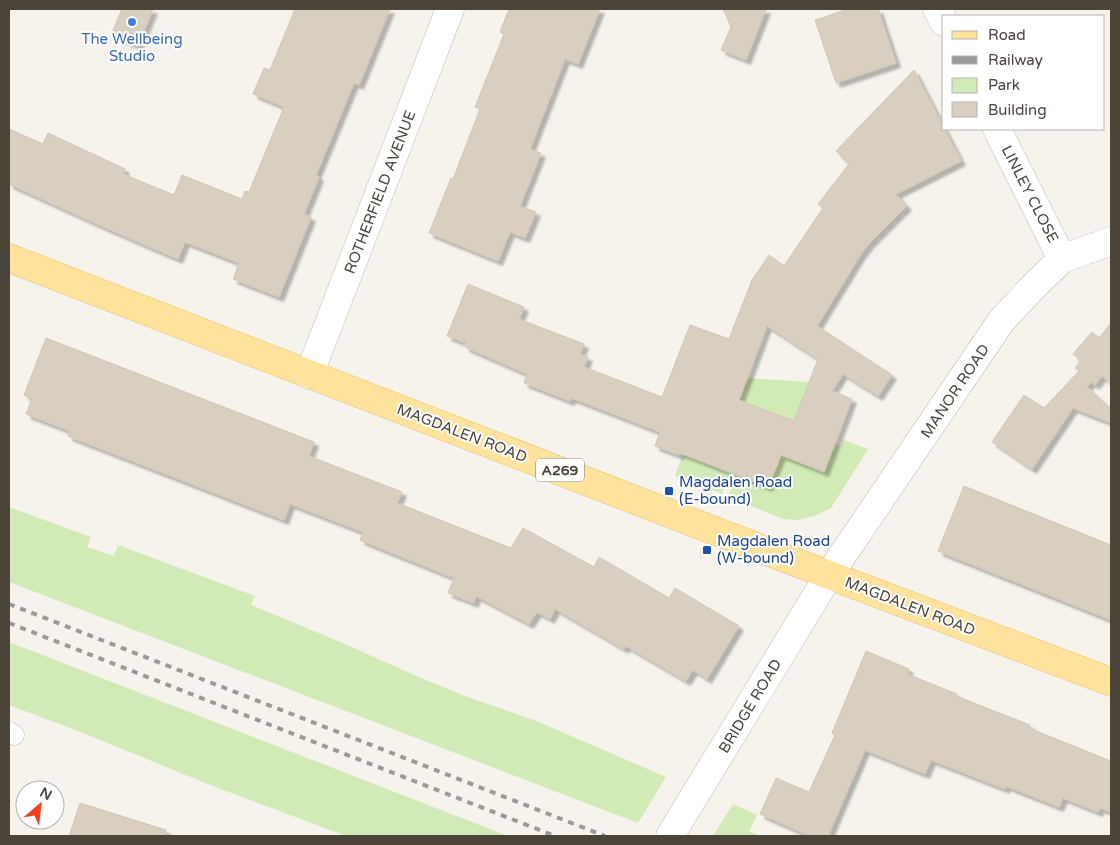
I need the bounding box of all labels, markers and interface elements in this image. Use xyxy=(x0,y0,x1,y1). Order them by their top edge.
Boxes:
legend xyxy=(942,15,1105,130)
marker: The Wellbeing Studio xyxy=(126,16,138,28)
text: Road xyxy=(988,26,1026,44)
place label: The Wellbeing Studio xyxy=(81,30,183,65)
text: Railway xyxy=(988,51,1043,69)
text: Park xyxy=(988,76,1020,94)
text: Building xyxy=(988,101,1047,119)
street label: ROTHERFIELD AVENUE xyxy=(341,108,419,276)
street label: LINLEY CLOSE xyxy=(998,142,1062,246)
street label: MANOR ROAD xyxy=(917,341,993,441)
street label: MAGDALEN ROAD xyxy=(394,400,530,466)
road number: A269 xyxy=(536,458,584,482)
place label: Magdalen Road (E-bound) xyxy=(679,473,792,508)
marker: Magdalen Road (E-bound) xyxy=(663,485,675,497)
place label: Magdalen Road (W-bound) xyxy=(717,532,830,567)
marker: Magdalen Road (W-bound) xyxy=(701,544,713,556)
street label: MAGDALEN ROAD xyxy=(842,573,978,639)
street label: BRIDGE ROAD xyxy=(715,656,785,756)
north arrow xyxy=(15,780,65,830)
text: N xyxy=(37,784,55,804)

